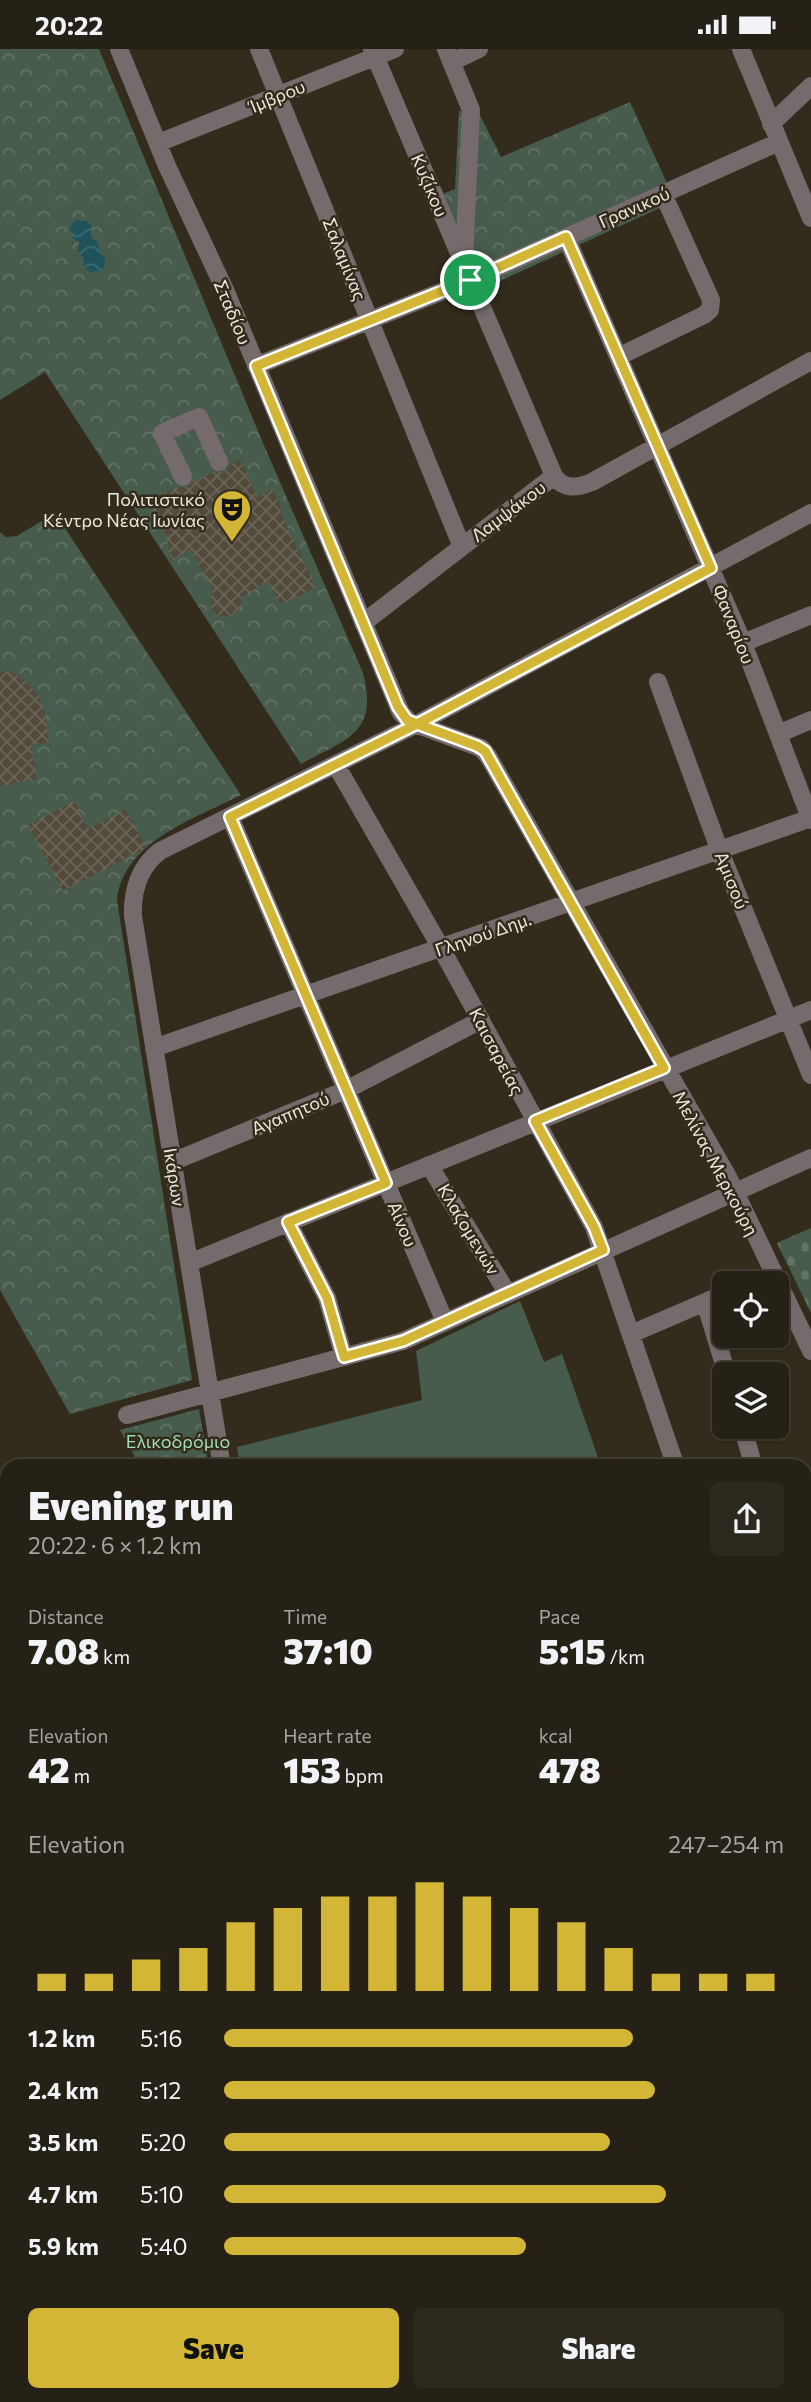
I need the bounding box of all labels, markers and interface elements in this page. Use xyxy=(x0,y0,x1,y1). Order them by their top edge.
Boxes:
text: 20:22 xyxy=(35,9,103,40)
street label: Ίμβρου xyxy=(244,75,308,118)
street label: Κυζίκου xyxy=(407,150,453,220)
street label: Γρανικού xyxy=(595,182,673,232)
street label: Σαλαμίνας xyxy=(318,215,372,304)
pin xyxy=(440,250,500,310)
icon: arrive xyxy=(451,261,489,299)
street label: Σταδίου xyxy=(210,276,256,348)
street label: Λαμψάκου xyxy=(466,476,550,546)
place label: Πολιτιστικό Κέντρο Νέας Ιωνίας xyxy=(43,488,205,531)
theatre icon: Πολιτιστικό Κέντρο Νέας Ιωνίας xyxy=(211,488,253,543)
street label: Φαναρίου xyxy=(708,581,760,667)
street label: Αμισού xyxy=(710,848,754,912)
street label: Γληνού Δημ. xyxy=(432,907,534,961)
street label: Καισαρείας xyxy=(465,1004,529,1098)
street label: Αγαπητού xyxy=(248,1087,332,1139)
street label: Μελίνας Μερκούρη xyxy=(669,1087,763,1239)
street label: Ικάρων xyxy=(160,1146,190,1208)
street label: Κλαζομενών xyxy=(433,1180,505,1278)
street label: Αίνου xyxy=(384,1198,422,1250)
map controls xyxy=(712,1271,789,1439)
button: locate xyxy=(712,1271,789,1348)
button: layers xyxy=(712,1362,789,1439)
park label: Ελικοδρόμιο xyxy=(126,1430,230,1452)
text: Evening run xyxy=(28,1481,234,1528)
button: share xyxy=(710,1482,784,1556)
text: 20:22 · 6 × 1.2 km xyxy=(28,1531,202,1559)
text: Distance xyxy=(28,1605,104,1628)
text: Time xyxy=(283,1605,327,1628)
text: Pace xyxy=(539,1605,580,1628)
text: 7.08 xyxy=(28,1628,99,1671)
text: 37:10 xyxy=(283,1628,373,1671)
text: 5:15 xyxy=(539,1628,606,1671)
text: km xyxy=(99,1645,130,1668)
text: /km xyxy=(606,1645,645,1668)
text: Elevation xyxy=(28,1724,108,1747)
text: Heart rate xyxy=(283,1724,372,1747)
text: kcal xyxy=(539,1724,573,1747)
text: 42 xyxy=(28,1747,70,1790)
text: 153 xyxy=(283,1747,341,1790)
text: 478 xyxy=(539,1747,601,1790)
text: m xyxy=(70,1764,90,1787)
text: bpm xyxy=(341,1764,384,1787)
text: Elevation xyxy=(28,1830,125,1858)
text: 247–254 m xyxy=(668,1830,784,1858)
text: 1.2 km xyxy=(28,2024,95,2052)
text: 5:16 xyxy=(140,2024,182,2052)
text: 2.4 km xyxy=(28,2076,99,2104)
text: 5:12 xyxy=(140,2076,181,2104)
text: 3.5 km xyxy=(28,2128,98,2156)
text: 5:20 xyxy=(140,2128,186,2156)
text: 4.7 km xyxy=(28,2180,98,2208)
text: 5:10 xyxy=(140,2180,183,2208)
text: 5.9 km xyxy=(28,2232,99,2260)
text: 5:40 xyxy=(140,2232,187,2260)
button: Save xyxy=(28,2308,399,2388)
button: Share xyxy=(413,2308,784,2388)

